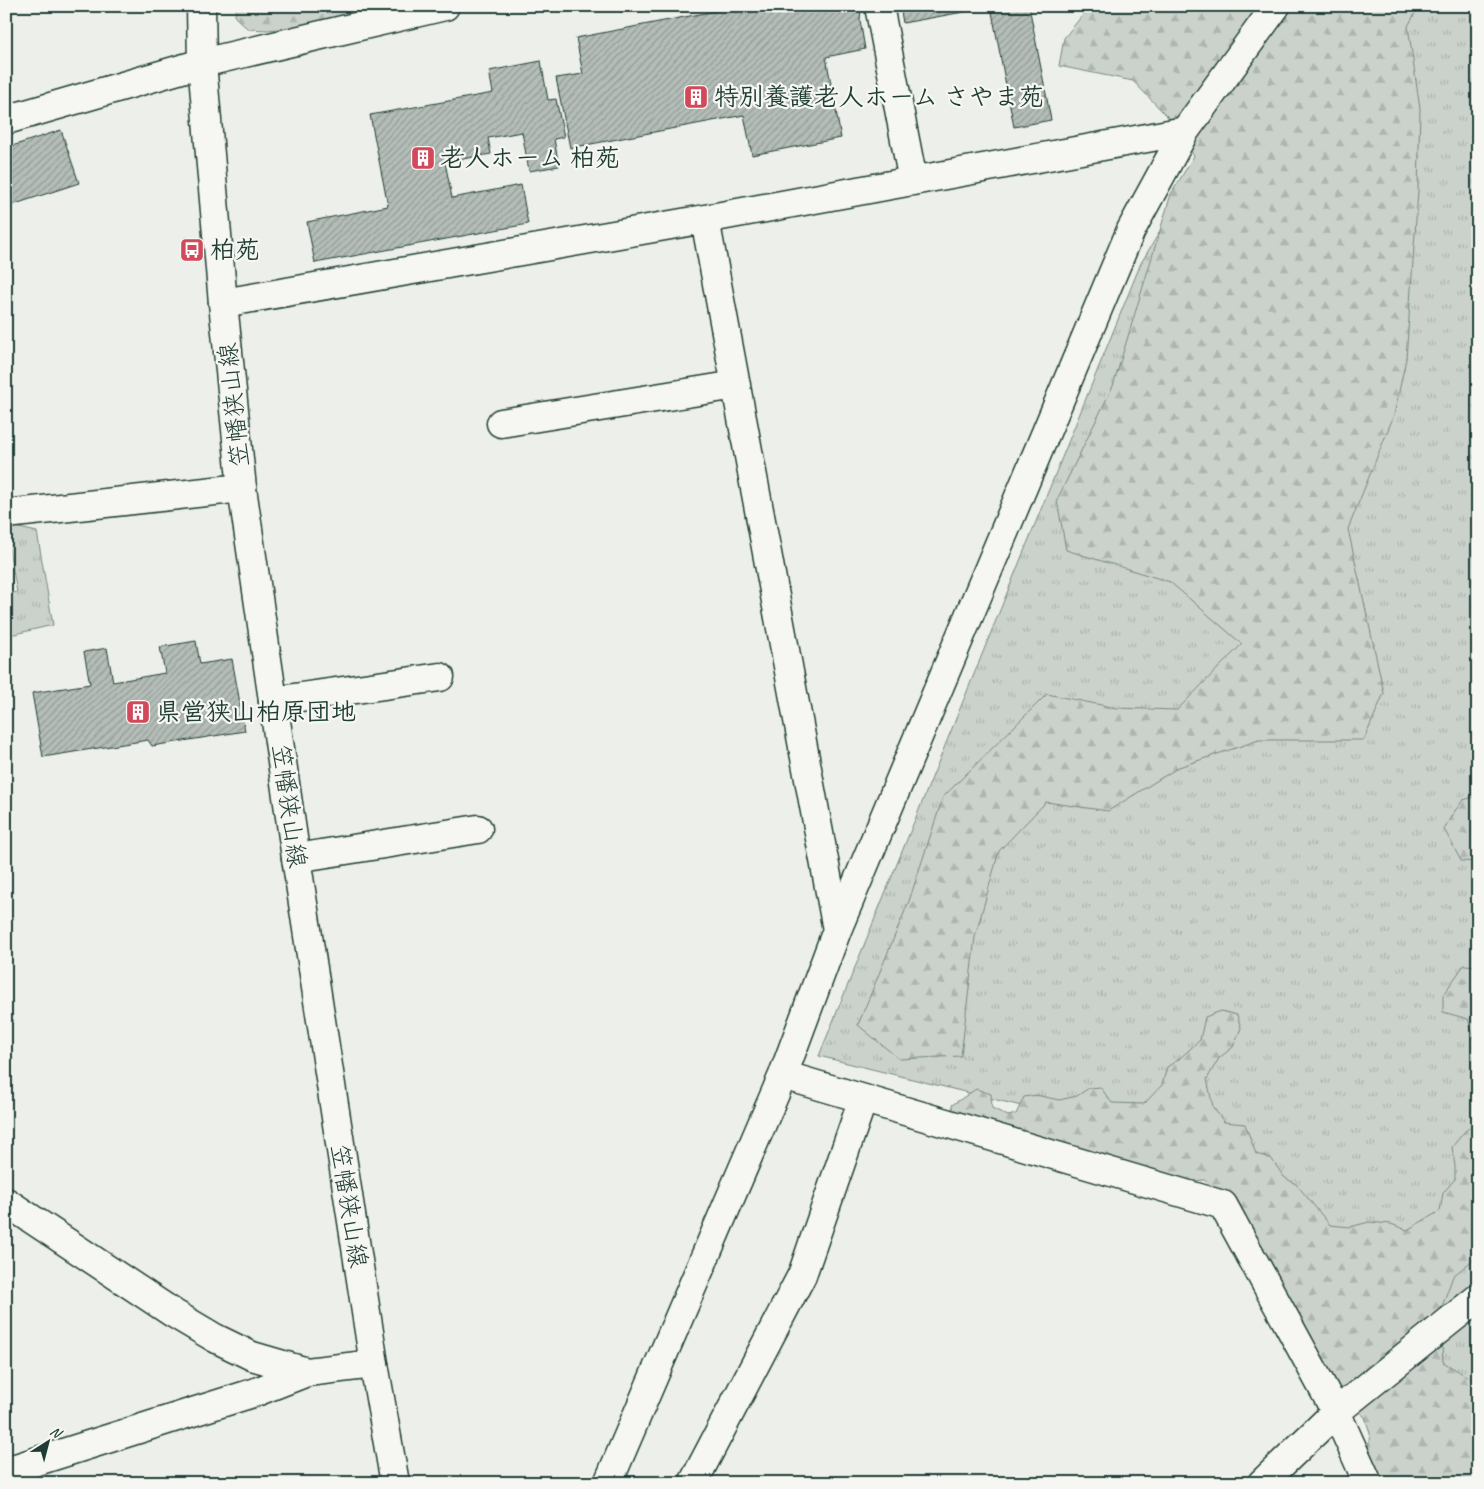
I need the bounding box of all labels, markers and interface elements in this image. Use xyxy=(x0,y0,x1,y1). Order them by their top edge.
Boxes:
place label: 特別養護老人ホーム さやま苑 xyxy=(714,81,1044,113)
building icon: 特別養護老人ホーム さやま苑 xyxy=(683,84,709,110)
place label: 老人ホーム 柏苑 xyxy=(440,142,620,174)
building icon: 老人ホーム 柏苑 xyxy=(410,145,436,171)
place label: 柏苑 xyxy=(210,234,260,266)
bus stop icon: 柏苑 xyxy=(179,237,205,263)
street label: 笠幡狭山線 xyxy=(212,341,256,469)
place label: 県営狭山柏原団地 xyxy=(156,696,356,728)
building icon: 県営狭山柏原団地 xyxy=(125,699,151,725)
street label: 笠幡狭山線 xyxy=(264,742,314,870)
street label: 笠幡狭山線 xyxy=(323,1142,375,1270)
north arrow xyxy=(22,1416,72,1466)
text: N xyxy=(47,1422,66,1443)

